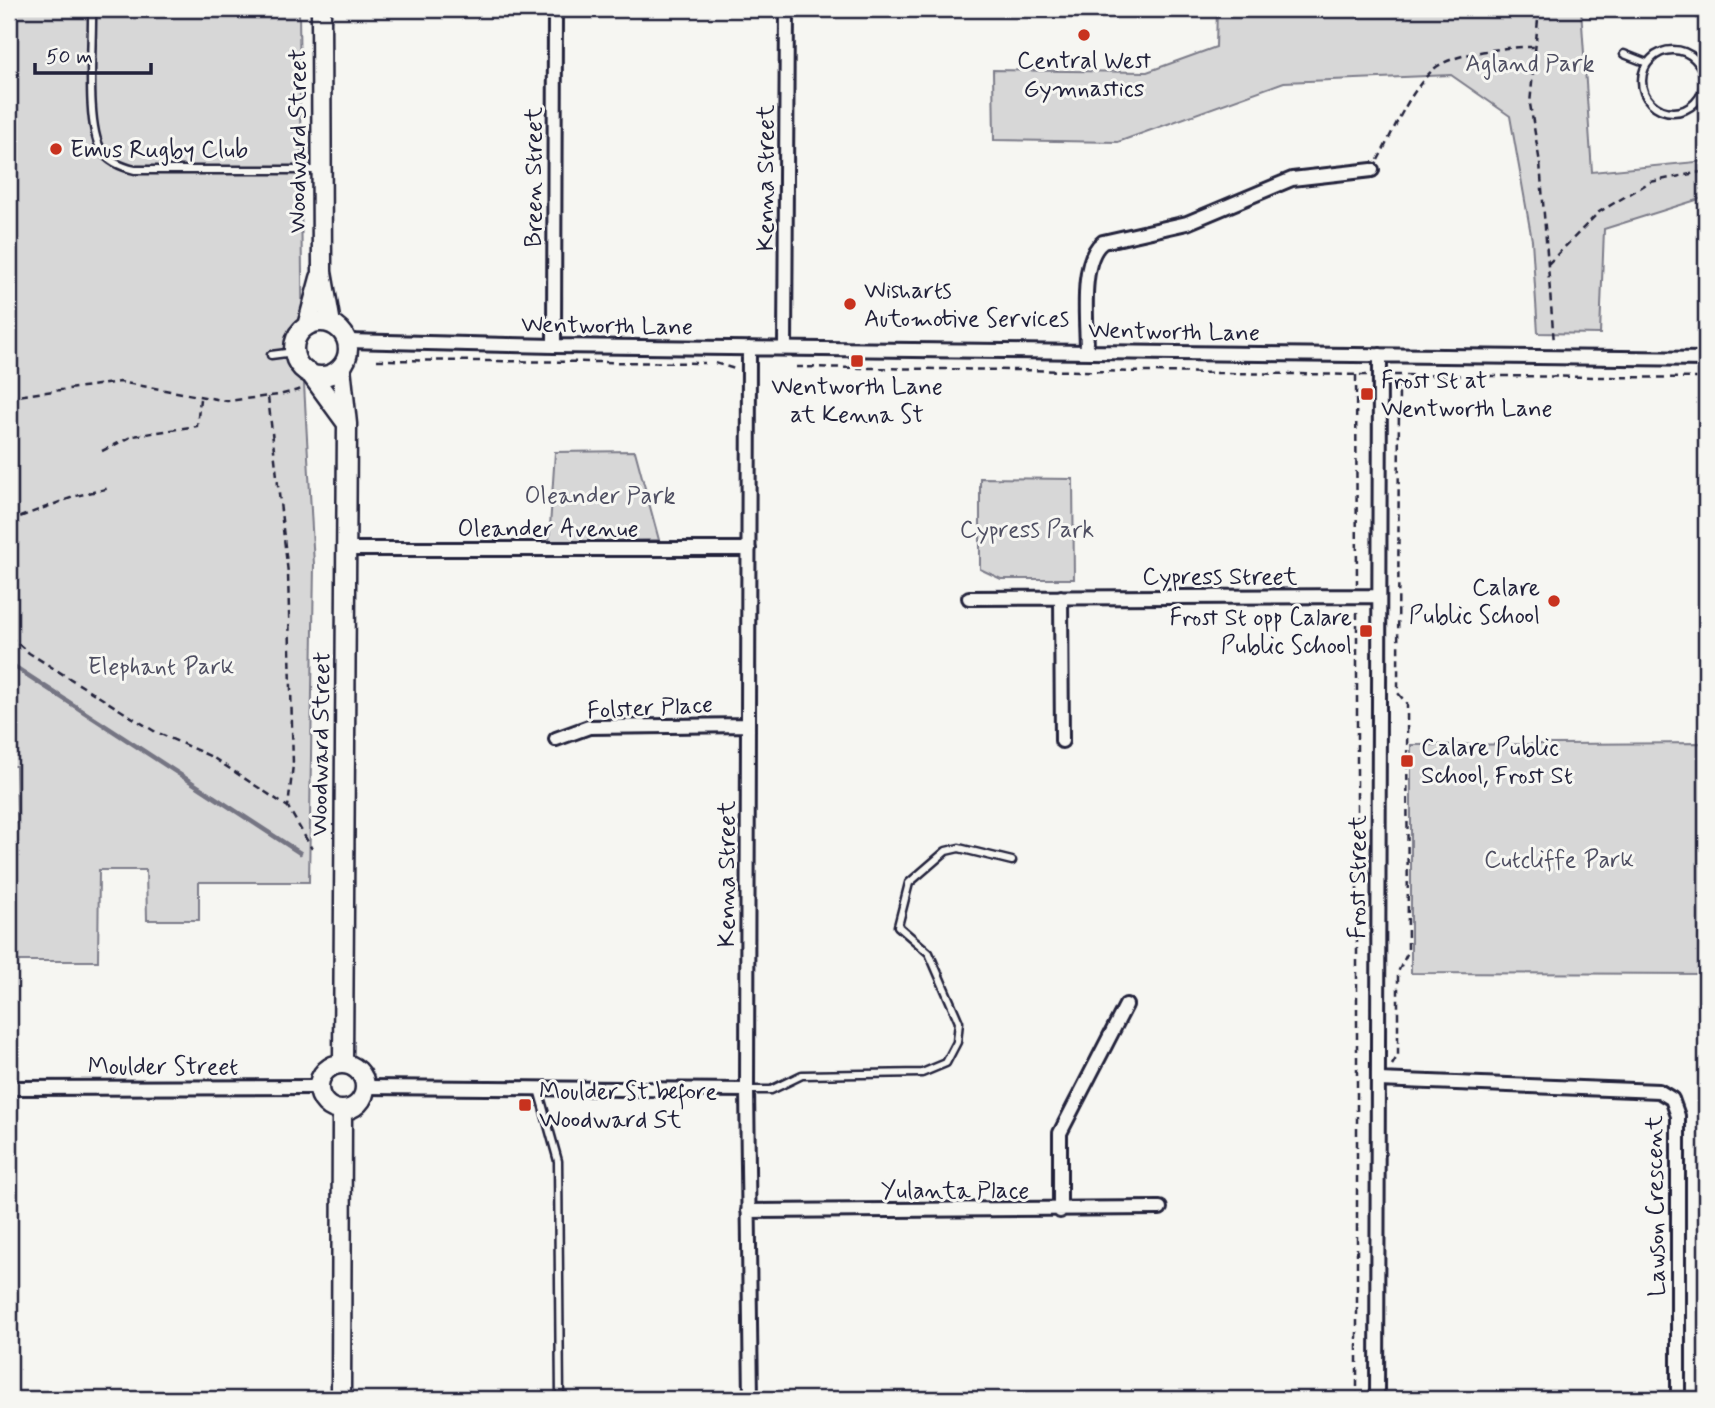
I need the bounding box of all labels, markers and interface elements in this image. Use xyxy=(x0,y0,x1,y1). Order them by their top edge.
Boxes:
marker: Central West Gymnastics xyxy=(1076,27,1092,43)
scale bar xyxy=(35,32,150,76)
text: 50 m xyxy=(46,43,93,71)
place label: Central West Gymnastics xyxy=(1017,46,1151,105)
street label: Woodward Street xyxy=(283,49,314,233)
park label: Agland Park xyxy=(1465,49,1595,80)
street label: Kenna Street xyxy=(751,105,782,251)
street label: Breen Street xyxy=(519,107,550,247)
place label: Emus Rugby Club xyxy=(70,135,248,166)
marker: Emus Rugby Club xyxy=(48,141,64,157)
place label: Wisharts Automotive Services xyxy=(864,276,1069,335)
marker: Wisharts Automotive Services xyxy=(842,296,858,312)
street label: Wentworth Lane xyxy=(521,310,693,343)
street label: Wentworth Lane xyxy=(1088,316,1260,349)
marker: Wentworth Lane at Kenna St xyxy=(849,353,865,369)
place label: Frost St at Wentworth Lane xyxy=(1381,366,1553,425)
place label: Wentworth Lane at Kenna St xyxy=(771,372,943,431)
marker: Frost St at Wentworth Lane xyxy=(1359,386,1375,402)
park label: Oleander Park xyxy=(524,481,676,512)
street label: Oleander Avenue xyxy=(458,514,638,545)
park label: Cypress Park xyxy=(960,515,1094,546)
street label: Cypress Street xyxy=(1142,562,1298,593)
place label: Calare Public School xyxy=(1409,573,1540,632)
marker: Calare Public School xyxy=(1546,593,1562,609)
place label: Frost St opp Calare Public School xyxy=(1170,603,1352,662)
marker: Frost St opp Calare Public School xyxy=(1358,623,1374,639)
street label: Woodward Street xyxy=(304,651,339,837)
park label: Elephant Park xyxy=(88,652,234,683)
street label: Folster Place xyxy=(586,690,714,727)
place label: Calare Public School, Frost St xyxy=(1421,733,1573,792)
marker: Calare Public School, Frost St xyxy=(1399,753,1415,769)
street label: Kenna Street xyxy=(712,801,743,947)
street label: Frost Street xyxy=(1343,815,1374,939)
park label: Cutcliffe Park xyxy=(1484,845,1634,876)
street label: Moulder Street xyxy=(88,1052,238,1083)
place label: Moulder St before Woodward St xyxy=(539,1077,717,1136)
marker: Moulder St before Woodward St xyxy=(517,1097,533,1113)
street label: Lawson Crescent xyxy=(1639,1115,1674,1297)
street label: Yulanta Place xyxy=(881,1176,1029,1207)

